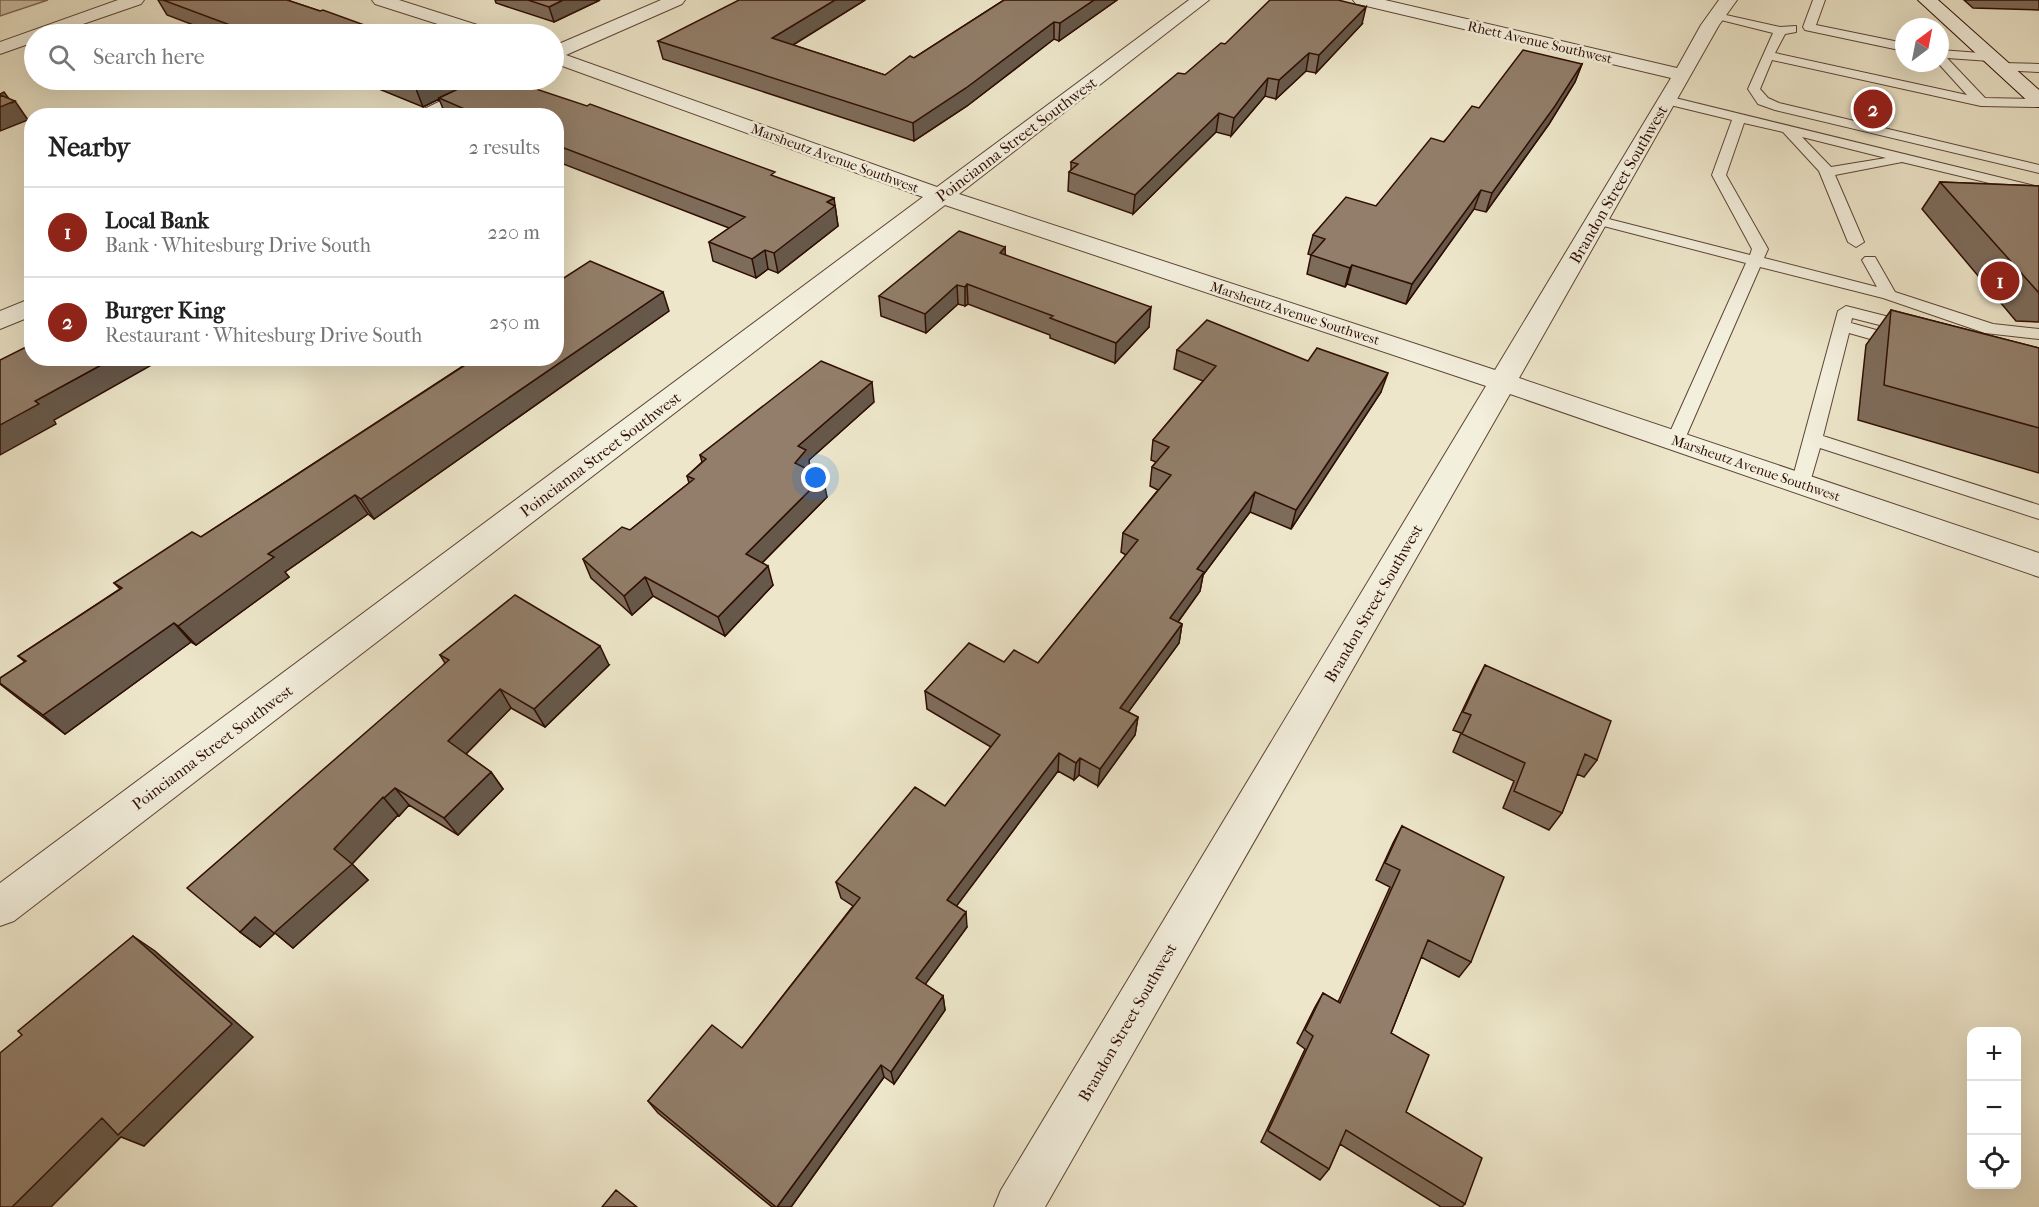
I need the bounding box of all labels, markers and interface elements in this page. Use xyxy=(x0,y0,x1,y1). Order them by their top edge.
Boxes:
street label: Rhett Avenue Southwest xyxy=(1466,18,1614,67)
north arrow xyxy=(1895,18,1949,72)
search box xyxy=(24,24,564,90)
icon: search xyxy=(45,41,78,74)
text: Search here xyxy=(93,44,205,70)
street label: Poincianna Street Southwest xyxy=(932,73,1101,206)
pin: 2 xyxy=(1854,86,1892,132)
street label: Brandon Street Southwest xyxy=(1565,101,1672,267)
street label: Marsheutz Avenue Southwest xyxy=(749,120,921,197)
text: Nearby xyxy=(48,132,130,163)
text: 2 results xyxy=(469,136,540,159)
text: Local Bank xyxy=(105,208,209,234)
text: 1 xyxy=(64,221,71,244)
text: 220 m xyxy=(487,221,540,244)
text: Bank · Whitesburg Drive South xyxy=(105,234,371,257)
pin: 1 xyxy=(1980,258,2020,304)
street label: Marsheutz Avenue Southwest xyxy=(1208,278,1382,349)
text: Burger King xyxy=(105,298,225,324)
text: 2 xyxy=(62,311,73,334)
text: 250 m xyxy=(489,311,540,334)
text: Restaurant · Whitesburg Drive South xyxy=(105,324,422,347)
street label: Poincianna Street Southwest xyxy=(516,388,685,521)
street label: Marsheutz Avenue Southwest xyxy=(1669,432,1842,505)
your location xyxy=(801,463,830,492)
street label: Brandon Street Southwest xyxy=(1320,520,1427,686)
street label: Poincianna Street Southwest xyxy=(128,681,297,814)
street label: Brandon Street Southwest xyxy=(1074,939,1181,1105)
map controls xyxy=(1967,1027,2021,1189)
button: + xyxy=(1967,1027,2021,1081)
button: − xyxy=(1967,1081,2021,1135)
button: locate xyxy=(1967,1135,2021,1189)

